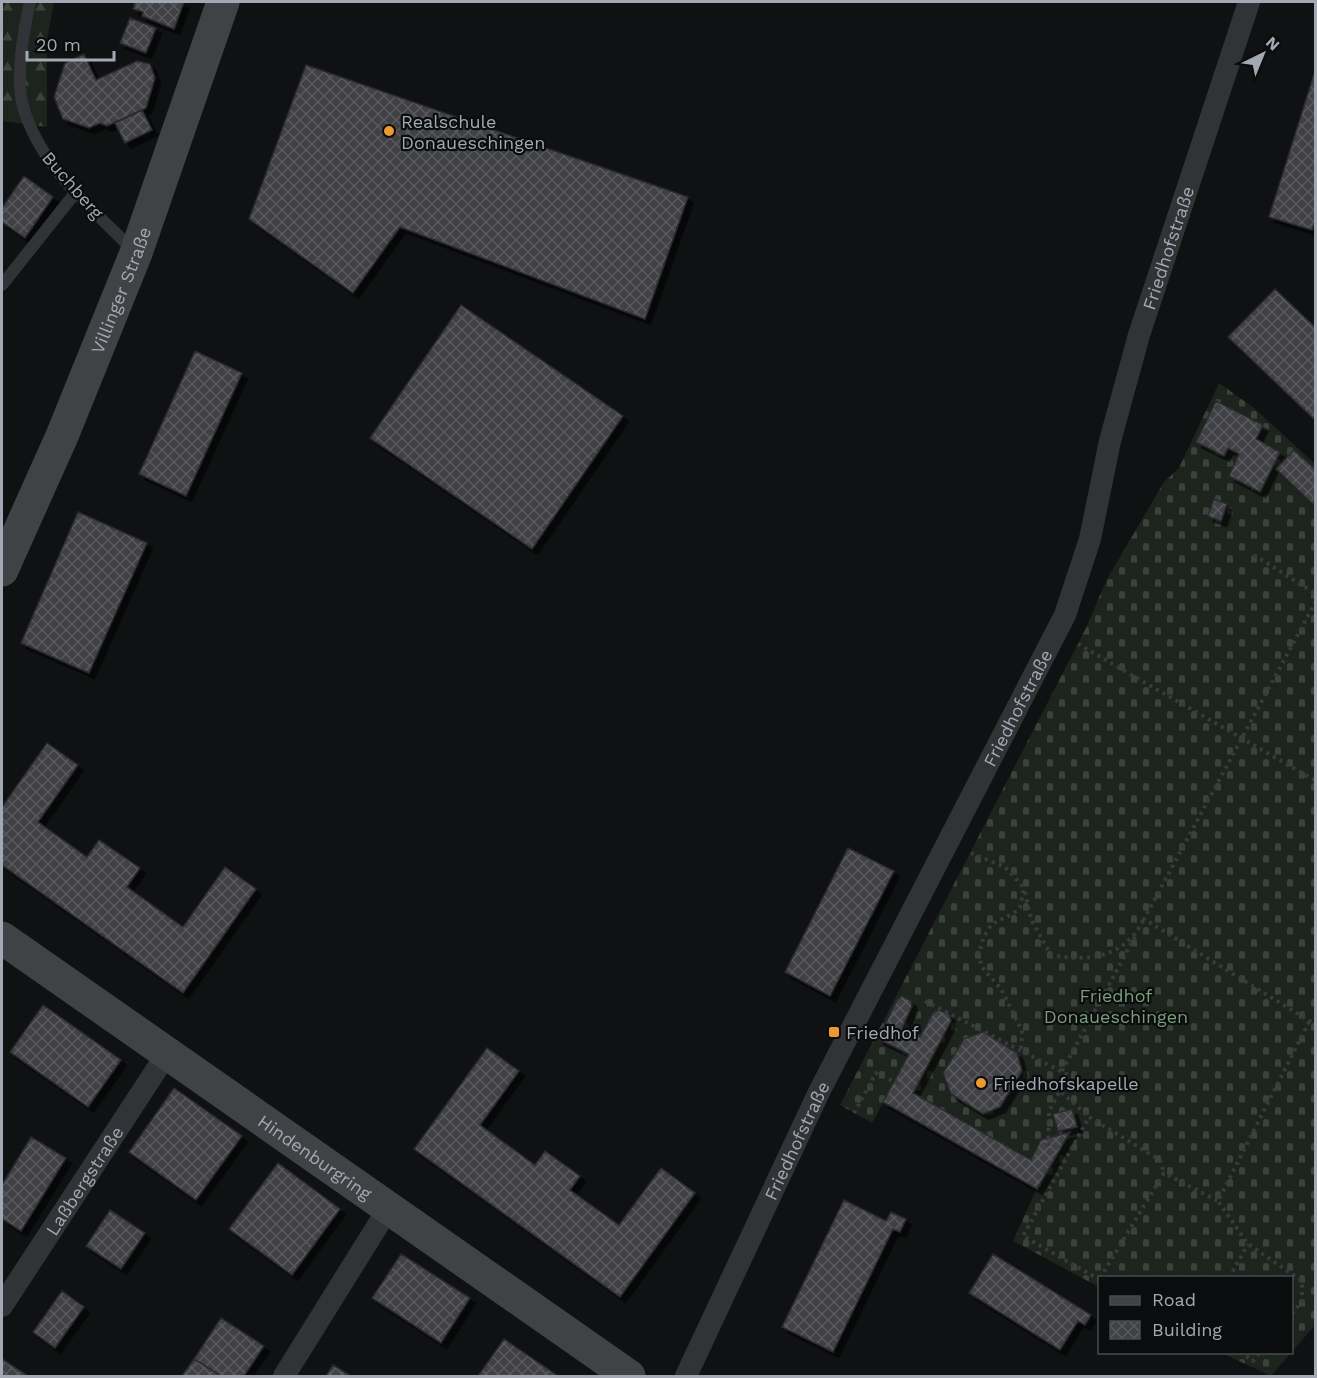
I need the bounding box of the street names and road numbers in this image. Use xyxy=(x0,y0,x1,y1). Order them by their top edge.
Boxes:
street label: Buchberg xyxy=(38,147,108,223)
street label: Friedhofstraße xyxy=(1138,183,1198,312)
street label: Villinger Straße xyxy=(86,224,155,357)
street label: Friedhofstraße xyxy=(978,646,1056,770)
street label: Friedhofstraße xyxy=(759,1078,833,1203)
street label: Hindenburgring xyxy=(254,1110,376,1204)
street label: Laßbergstraße xyxy=(41,1122,127,1239)

